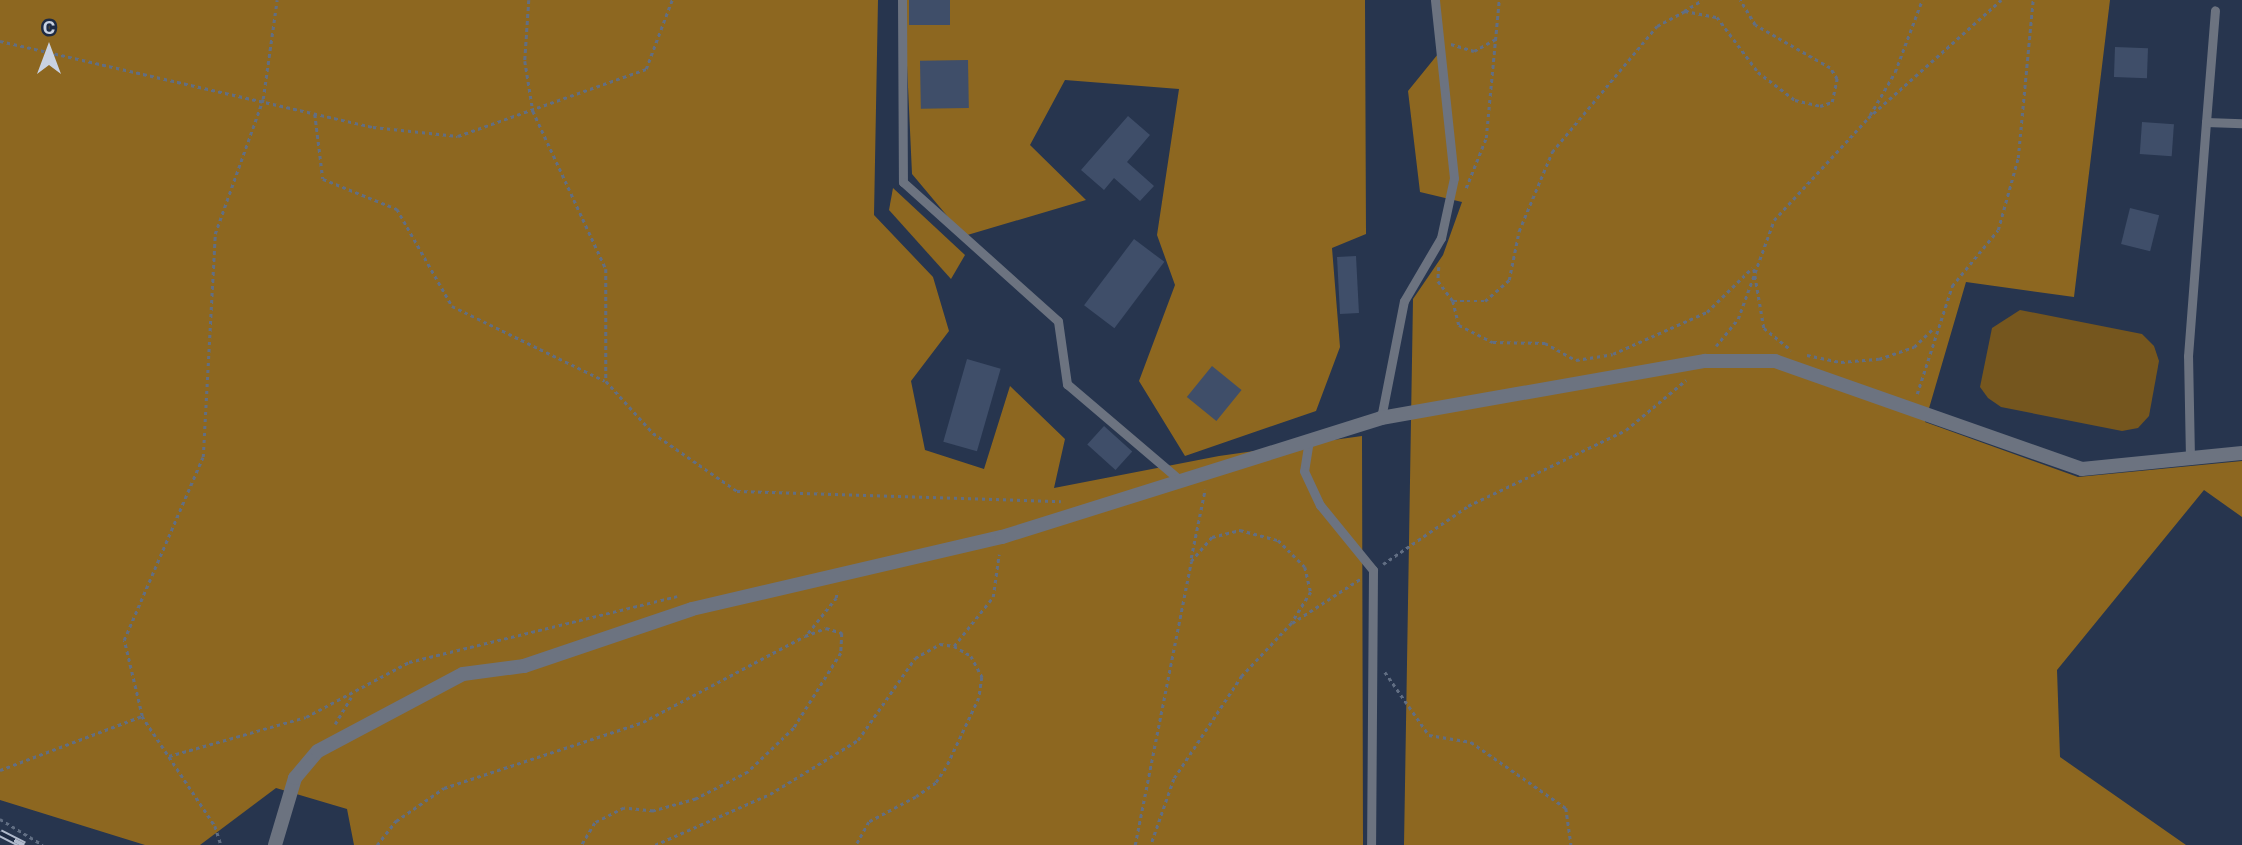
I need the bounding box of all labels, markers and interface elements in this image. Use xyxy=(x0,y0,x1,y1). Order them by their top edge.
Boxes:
north arrow xyxy=(14,14,84,84)
text: С xyxy=(43,16,55,39)

